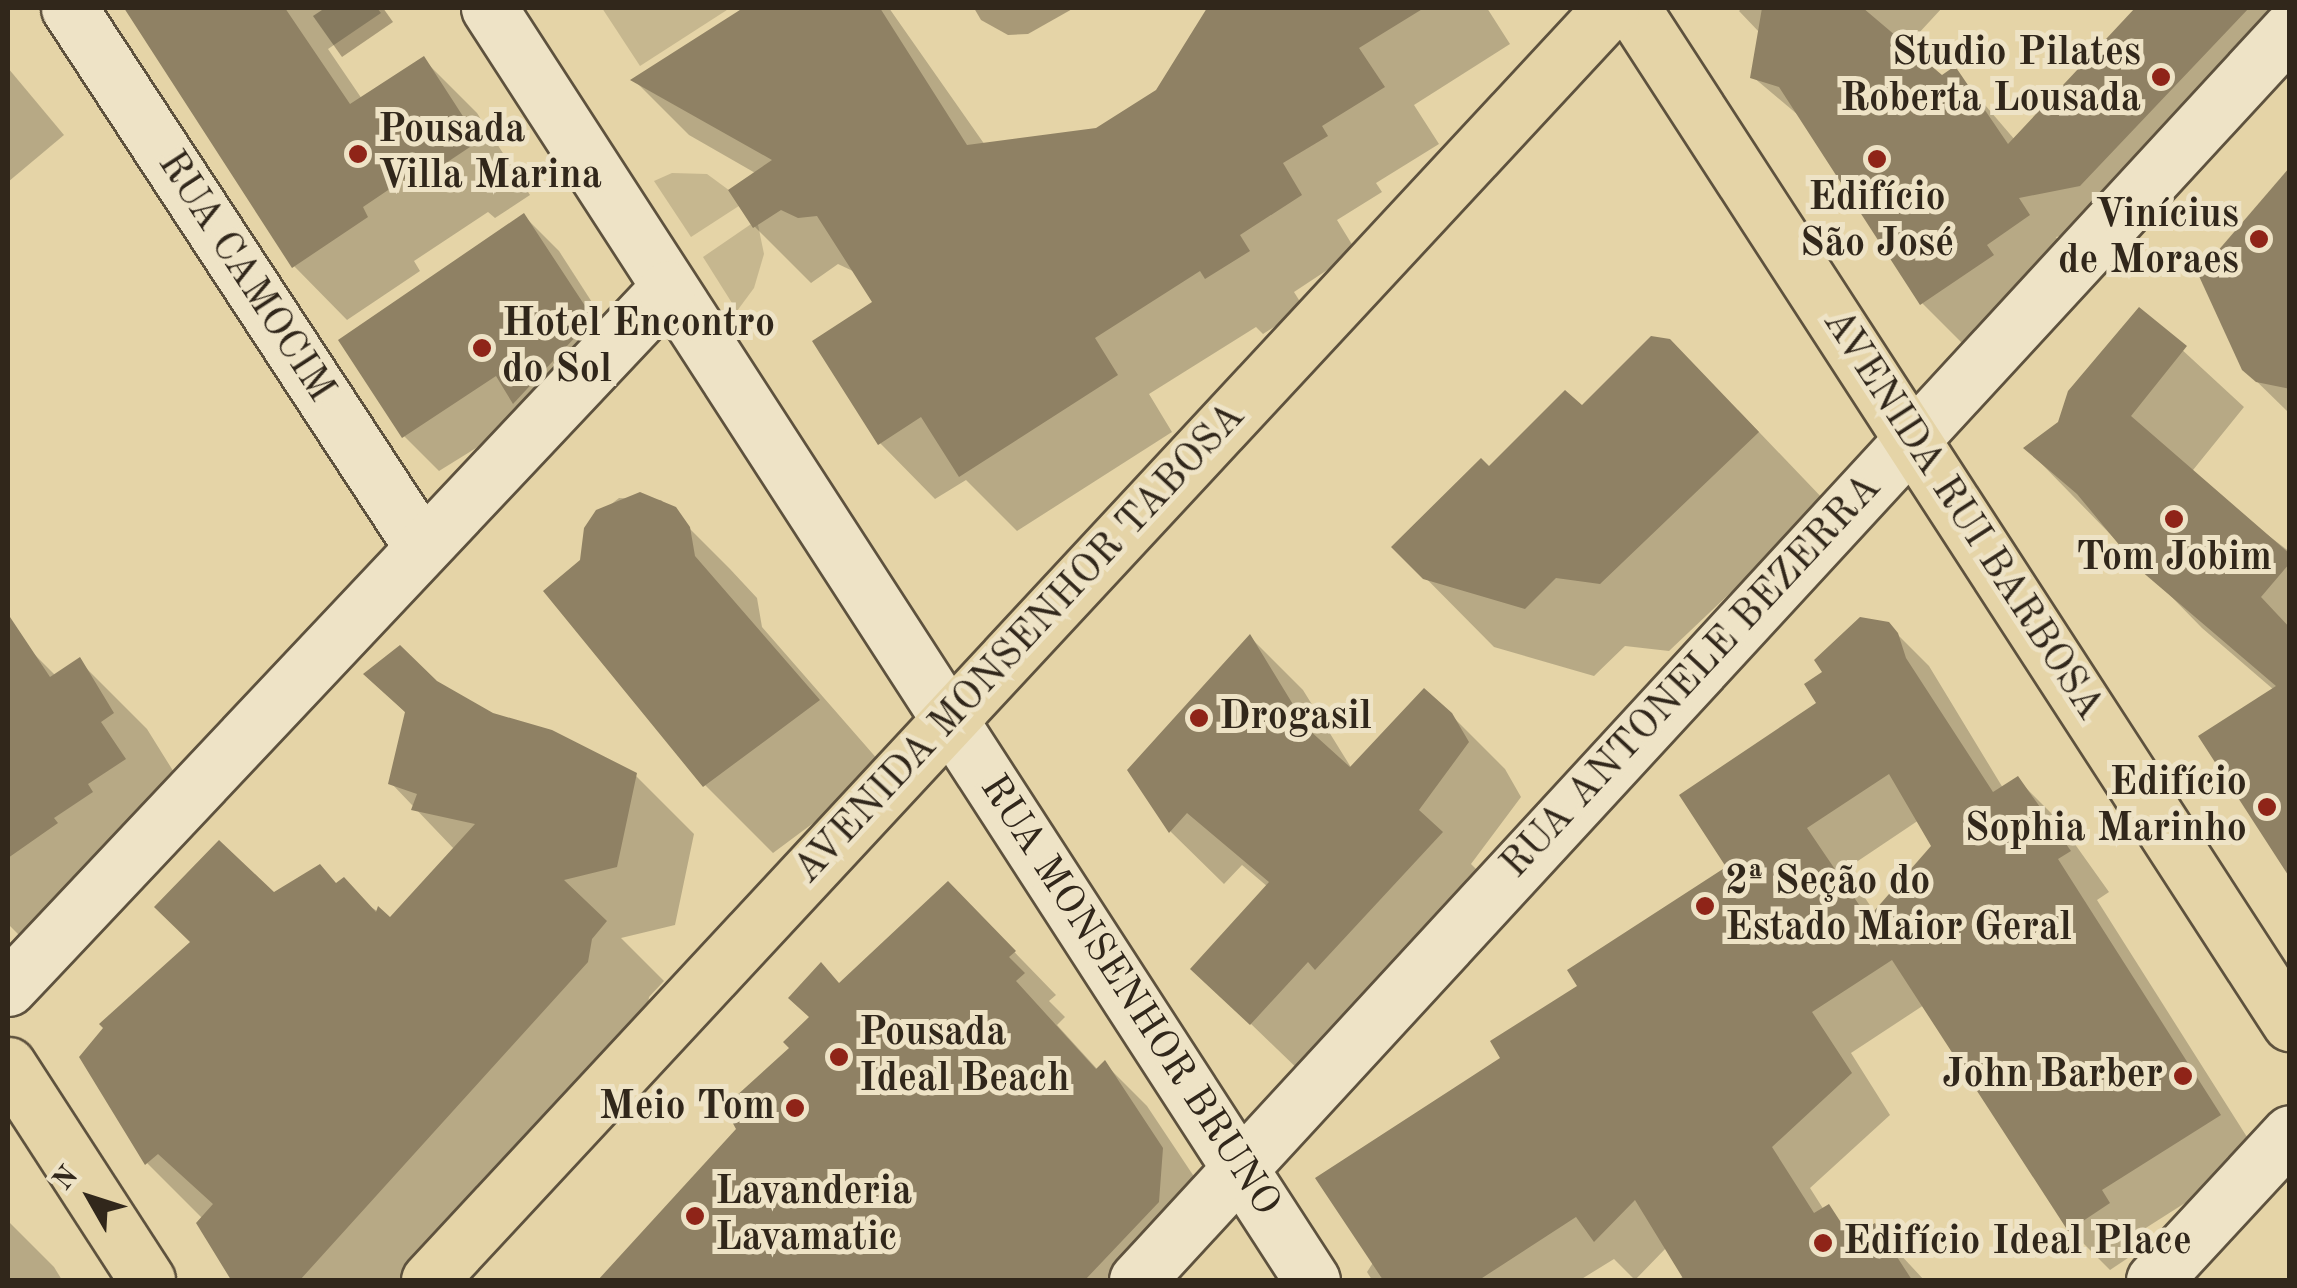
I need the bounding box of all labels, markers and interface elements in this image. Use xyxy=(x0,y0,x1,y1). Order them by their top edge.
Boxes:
place label: Studio Pilates Roberta Lousada xyxy=(1840,30,2141,124)
marker: Studio Pilates Roberta Lousada xyxy=(2150,66,2172,88)
place label: Pousada Villa Marina xyxy=(378,107,602,201)
street label: RUA CAMOCIM xyxy=(146,143,344,411)
marker: Pousada Villa Marina xyxy=(347,143,369,165)
marker: Edifício São José xyxy=(1866,148,1888,170)
place label: Edifício São José xyxy=(1800,175,1954,269)
place label: Vinícius de Moraes xyxy=(2058,192,2239,286)
marker: Vinícius de Moraes xyxy=(2248,228,2270,250)
place label: Hotel Encontro do Sol xyxy=(502,301,775,395)
street label: AVENIDA RUI BARBOSA xyxy=(1811,301,2113,729)
marker: Hotel Encontro do Sol xyxy=(471,337,493,359)
street label: AVENIDA MONSENHOR TABOSA xyxy=(784,394,1256,894)
street label: RUA ANTONELE BEZERRA xyxy=(1492,465,1892,889)
marker: Tom Jobim xyxy=(2163,508,2185,530)
place label: Tom Jobim xyxy=(2076,535,2272,583)
place label: Drogasil xyxy=(1219,694,1372,742)
marker: Drogasil xyxy=(1188,707,1210,729)
place label: Edifício Sophia Marinho xyxy=(1965,760,2247,854)
street label: RUA MONSENHOR BRUNO xyxy=(968,767,1290,1225)
marker: Edifício Sophia Marinho xyxy=(2256,796,2278,818)
place label: 2ª Seção do Estado Maior Geral xyxy=(1725,859,2072,953)
marker: 2ª Seção do Estado Maior Geral xyxy=(1694,895,1716,917)
place label: Pousada Ideal Beach xyxy=(859,1010,1070,1104)
marker: Pousada Ideal Beach xyxy=(828,1046,850,1068)
place label: John Barber xyxy=(1942,1052,2163,1100)
marker: John Barber xyxy=(2172,1065,2194,1087)
place label: Meio Tom xyxy=(599,1084,775,1132)
marker: Meio Tom xyxy=(784,1097,806,1119)
north arrow xyxy=(40,1148,140,1248)
text: N xyxy=(49,1162,84,1196)
place label: Lavanderia Lavamatic xyxy=(715,1169,912,1263)
marker: Lavanderia Lavamatic xyxy=(684,1205,706,1227)
place label: Edifício Ideal Place xyxy=(1843,1219,2192,1267)
marker: Edifício Ideal Place xyxy=(1812,1232,1834,1254)

